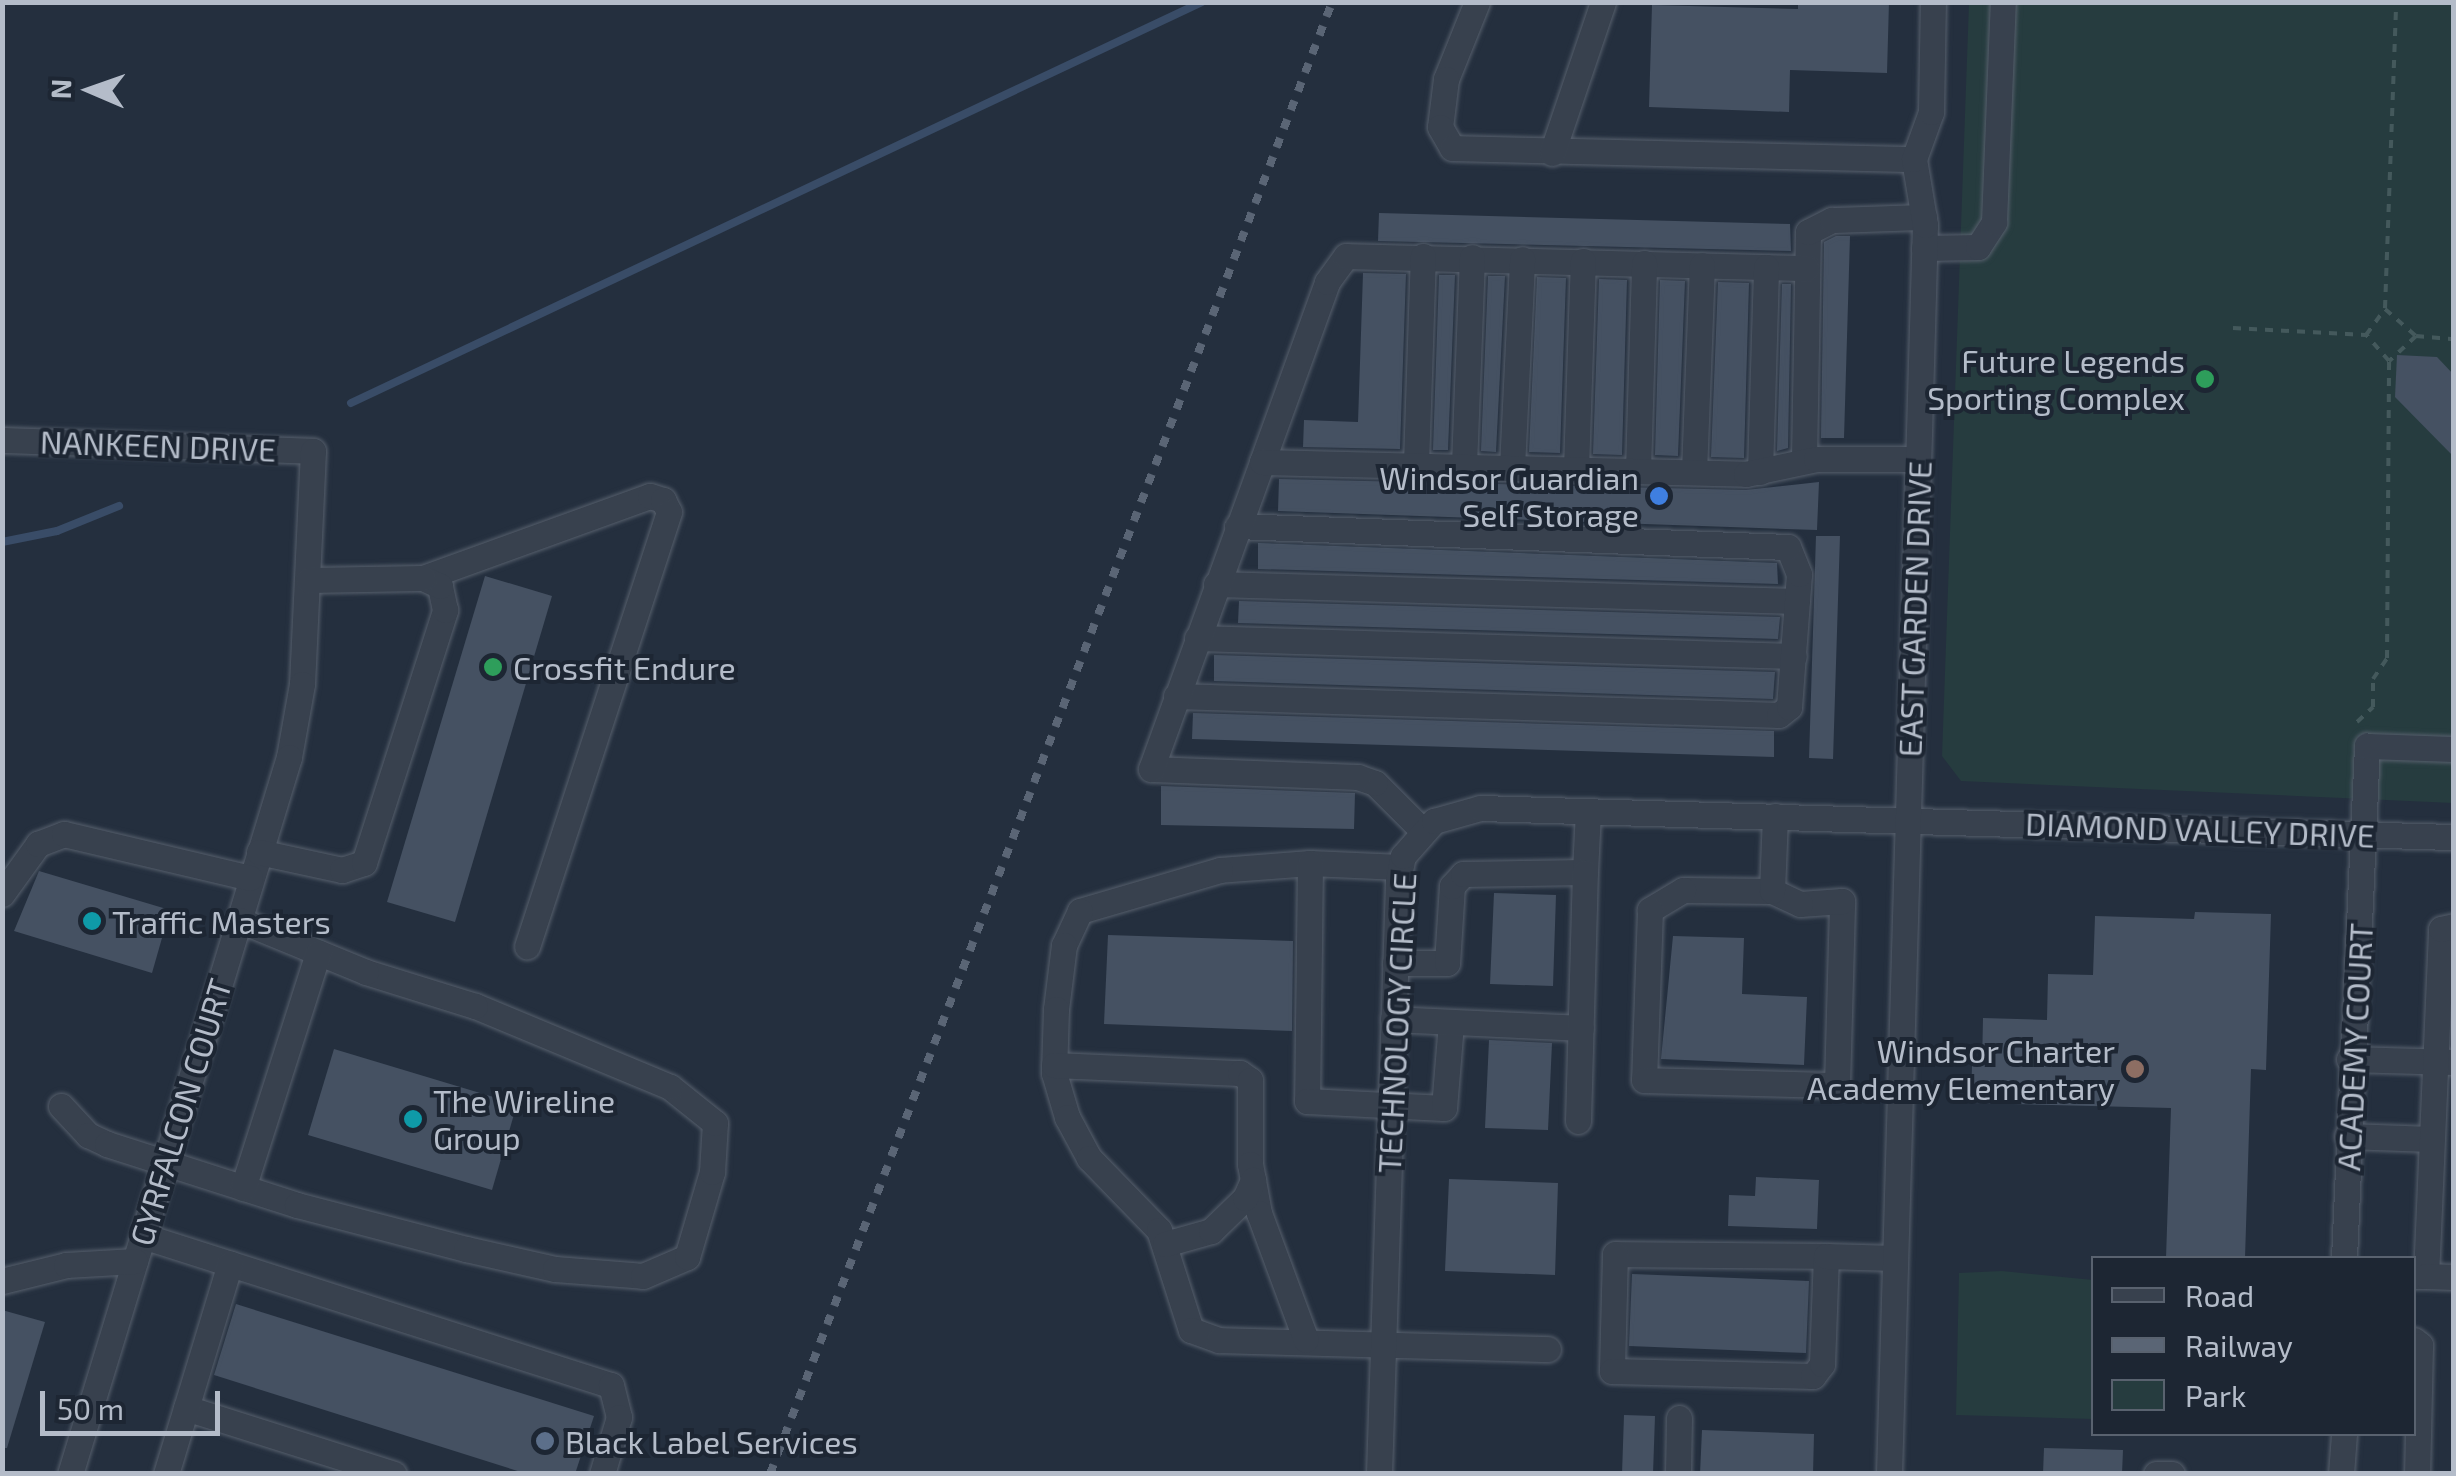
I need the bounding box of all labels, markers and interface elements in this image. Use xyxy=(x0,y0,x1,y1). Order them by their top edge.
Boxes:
north arrow xyxy=(40,40,140,140)
text: N xyxy=(43,78,77,100)
place label: Future Legends Sporting Complex xyxy=(1927,342,2185,417)
marker: Future Legends Sporting Complex xyxy=(2194,368,2216,390)
street label: NANKEEN DRIVE xyxy=(39,422,277,468)
place label: Windsor Guardian Self Storage xyxy=(1379,459,1639,534)
street label: EAST GARDEN DRIVE xyxy=(1890,460,1938,758)
marker: Windsor Guardian Self Storage xyxy=(1648,485,1670,507)
place label: Crossfit Endure xyxy=(513,648,736,686)
marker: Crossfit Endure xyxy=(482,656,504,678)
street label: DIAMOND VALLEY DRIVE xyxy=(2024,804,2376,854)
street label: TECHNOLOGY CIRCLE xyxy=(1369,871,1423,1175)
place label: Traffic Masters xyxy=(112,902,331,940)
marker: Traffic Masters xyxy=(81,910,103,932)
street label: ACADEMY COURT xyxy=(2328,922,2380,1172)
street label: GYRFALCON COURT xyxy=(121,974,239,1250)
place label: Windsor Charter Academy Elementary xyxy=(1806,1032,2115,1107)
marker: Windsor Charter Academy Elementary xyxy=(2124,1058,2146,1080)
place label: The Wireline Group xyxy=(433,1082,616,1157)
marker: The Wireline Group xyxy=(402,1108,424,1130)
legend xyxy=(2091,1256,2416,1436)
text: Road xyxy=(2185,1277,2254,1313)
text: Railway xyxy=(2185,1327,2293,1363)
scale bar xyxy=(45,1371,225,1433)
text: Park xyxy=(2185,1377,2246,1413)
text: 50 m xyxy=(57,1390,124,1426)
place label: Black Label Services xyxy=(565,1422,859,1460)
marker: Black Label Services xyxy=(534,1430,556,1452)

